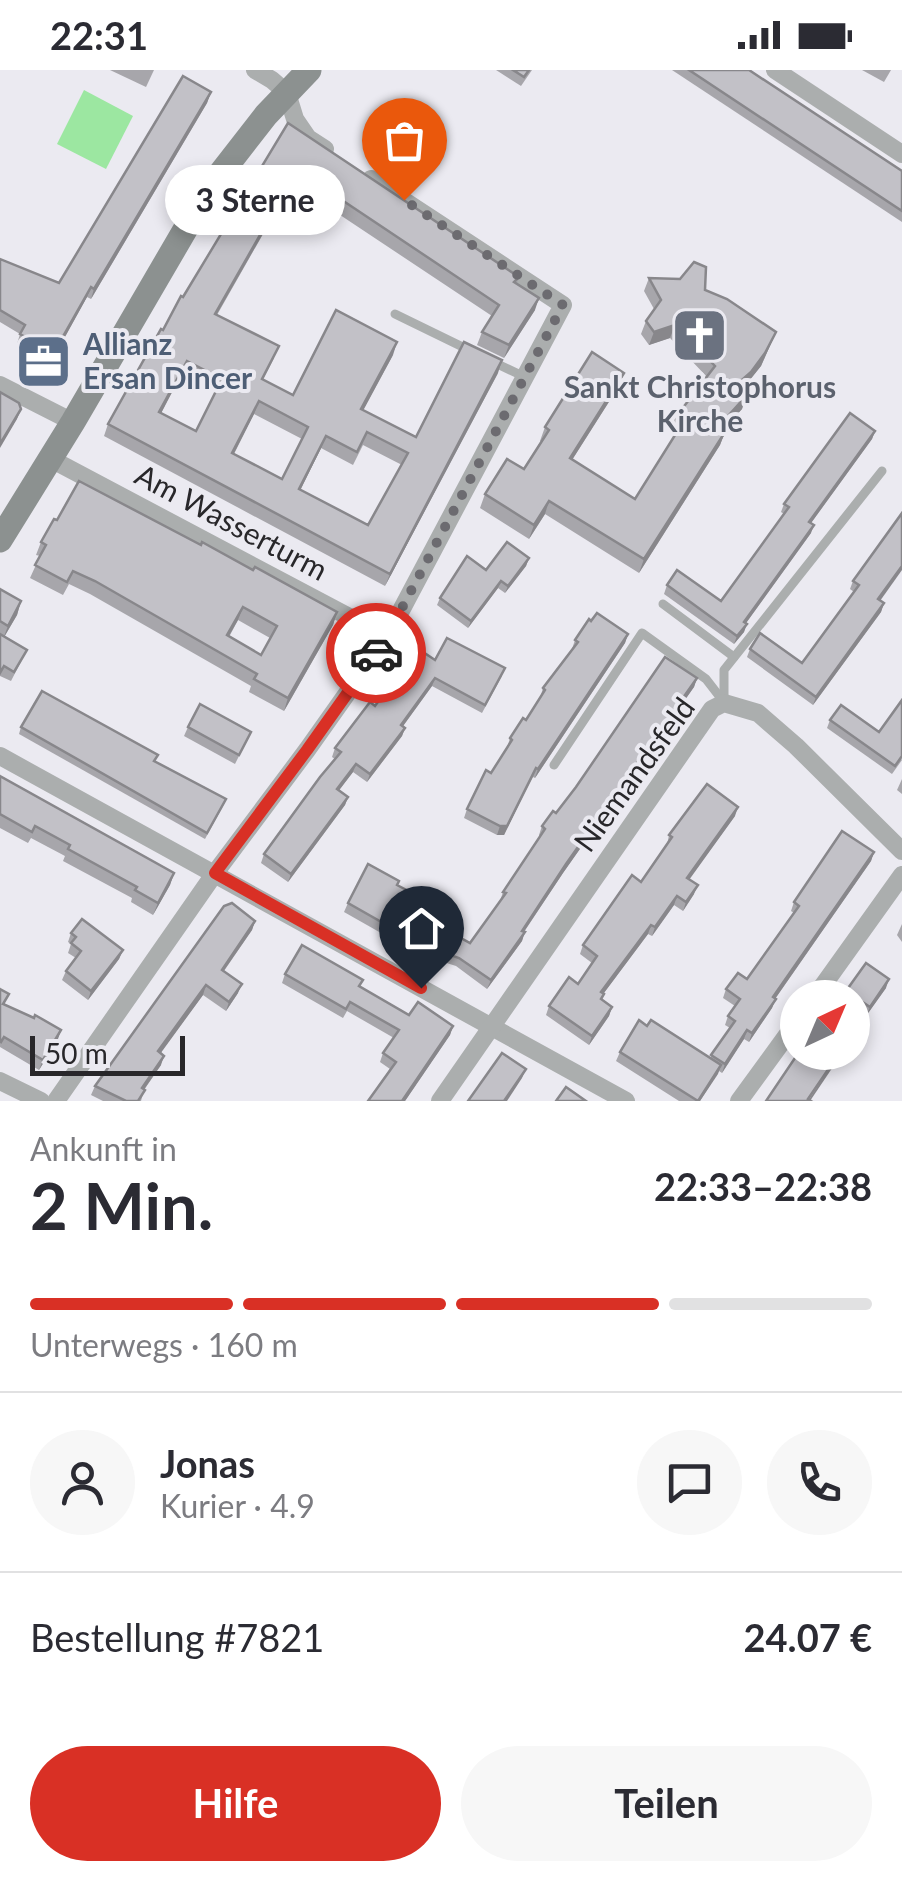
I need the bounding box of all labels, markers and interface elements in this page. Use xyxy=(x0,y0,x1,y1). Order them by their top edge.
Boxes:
text: 22:31 xyxy=(50,12,148,58)
pin xyxy=(362,98,447,201)
icon: bag xyxy=(377,113,432,168)
callout: 3 Sterne xyxy=(164,165,344,235)
text: 3 Sterne xyxy=(195,180,315,219)
church icon: Sankt Christophorus Kirche xyxy=(670,306,730,366)
place label: Allianz Ersan Dincer xyxy=(82,325,253,395)
office icon: Allianz Ersan Dincer xyxy=(14,332,74,392)
place label: Sankt Christophorus Kirche xyxy=(564,368,836,438)
street label: Am Wasserturm xyxy=(130,456,334,587)
courier xyxy=(326,603,426,703)
icon: car xyxy=(349,626,404,681)
street label: Niemandsfeld xyxy=(565,690,701,858)
pin xyxy=(379,886,464,989)
icon: home xyxy=(394,901,449,956)
north arrow xyxy=(780,980,870,1070)
map controls xyxy=(780,980,870,1070)
scale bar xyxy=(30,1031,185,1076)
text: 50 m xyxy=(45,1036,108,1070)
text: Ankunft in xyxy=(30,1129,177,1168)
text: 22:33–22:38 xyxy=(654,1163,872,1209)
text: 2 Min. xyxy=(30,1166,213,1244)
text: Unterwegs · 160 m xyxy=(30,1325,298,1364)
button: person xyxy=(30,1430,135,1535)
button: chat xyxy=(637,1430,742,1535)
button: phone xyxy=(767,1430,872,1535)
text: Jonas xyxy=(160,1440,255,1486)
text: Kurier · 4.9 xyxy=(160,1486,315,1525)
text: Bestellung #7821 xyxy=(30,1614,324,1660)
text: 24.07 € xyxy=(744,1614,872,1660)
button: Hilfe xyxy=(30,1746,441,1861)
button: Teilen xyxy=(461,1746,872,1861)

